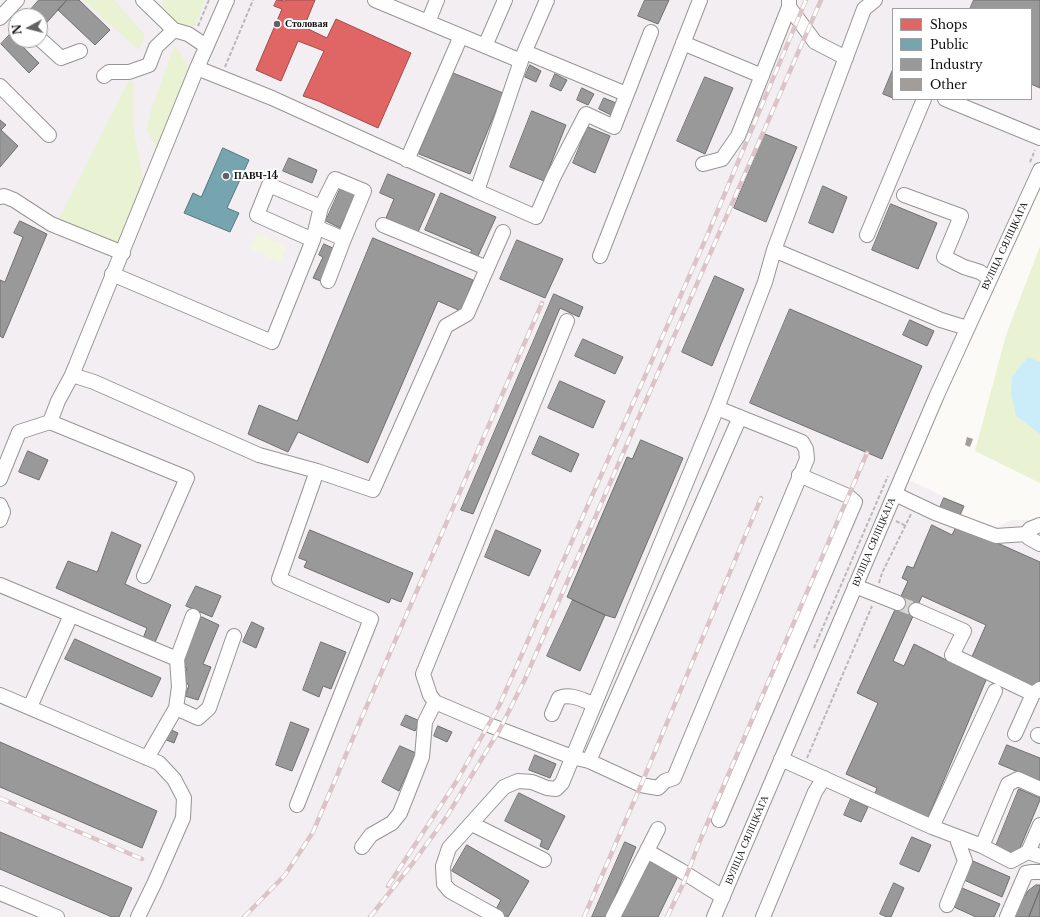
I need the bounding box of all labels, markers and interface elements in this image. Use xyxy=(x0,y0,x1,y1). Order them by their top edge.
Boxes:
north arrow xyxy=(8,8,48,48)
legend xyxy=(892,8,1032,100)
text: Shops xyxy=(930,17,967,32)
place label: Столовая xyxy=(285,18,328,30)
marker: Столовая xyxy=(272,19,282,29)
text: N xyxy=(10,23,25,35)
text: Public xyxy=(930,37,969,52)
text: Industry xyxy=(930,57,983,72)
text: Other xyxy=(930,77,967,92)
place label: ПАВЧ-14 xyxy=(234,170,278,182)
marker: ПАВЧ-14 xyxy=(221,171,231,181)
street label: ВУЛІЦА СЯЛІЦКАГА xyxy=(979,200,1031,292)
street label: ВУЛІЦА СЯЛІЦКАГА xyxy=(850,496,898,588)
street label: ВУЛІЦА СЯЛІЦКАГА xyxy=(723,794,771,886)

